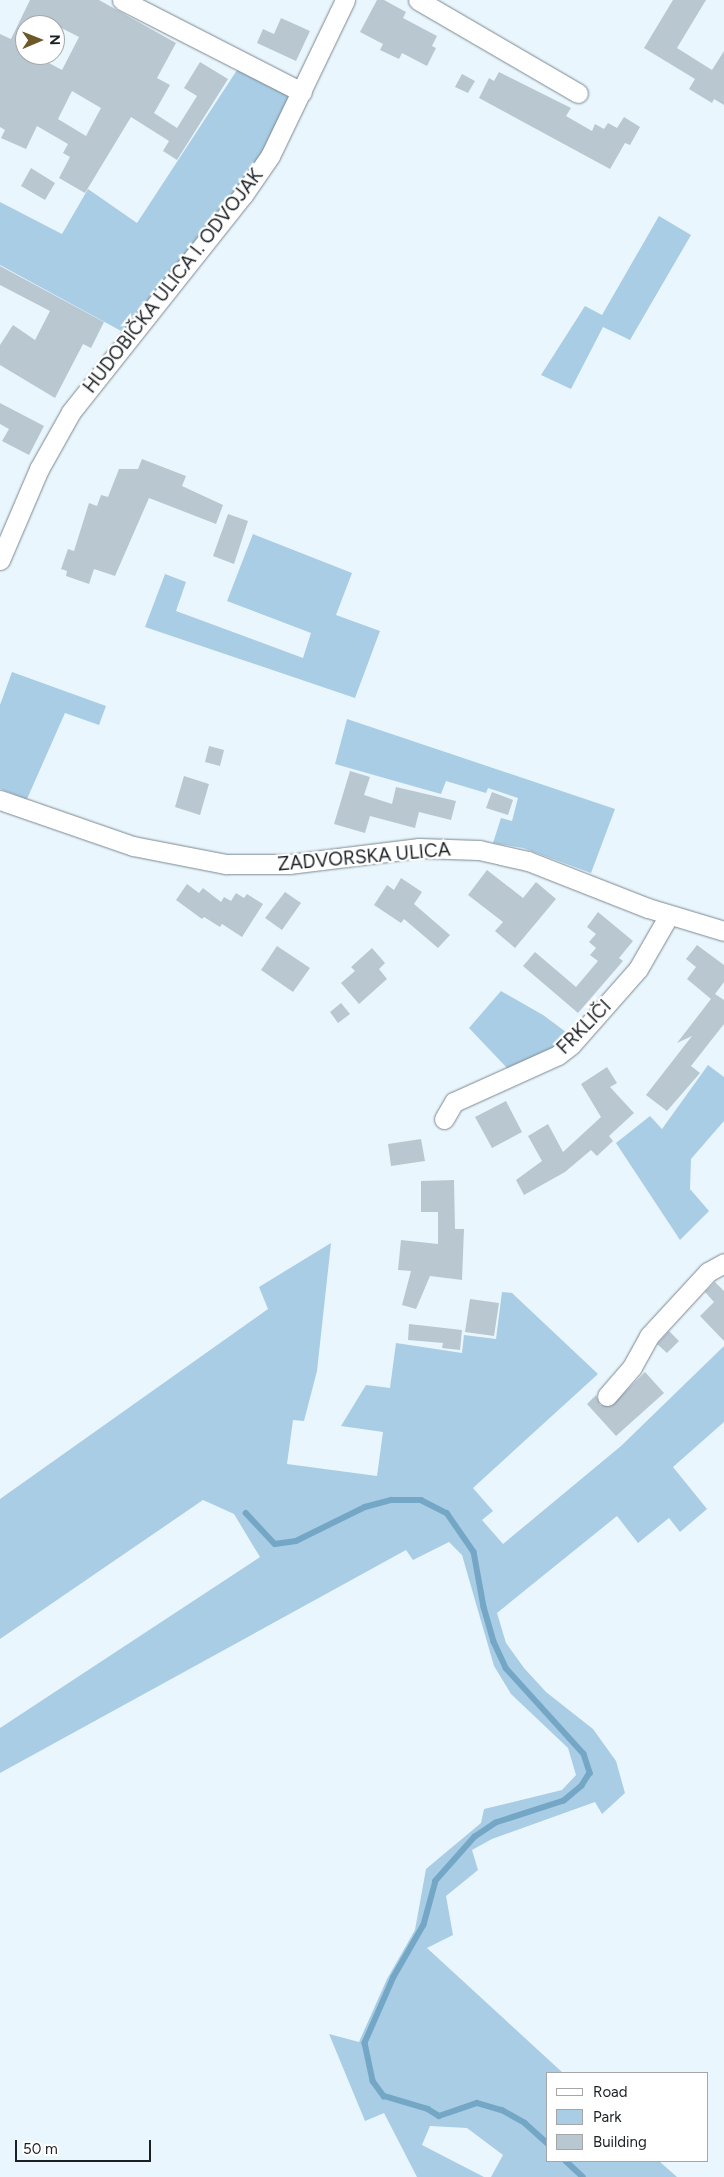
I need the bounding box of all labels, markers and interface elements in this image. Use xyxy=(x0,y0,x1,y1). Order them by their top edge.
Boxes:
north arrow xyxy=(15,15,65,65)
text: N xyxy=(46,34,63,45)
street label: HUDOBIČKA ULICA I. ODVOJAK xyxy=(78,164,268,398)
street label: ZADVORSKA ULICA xyxy=(277,838,451,876)
street label: FRKLIČI xyxy=(552,995,616,1059)
legend xyxy=(546,2072,709,2162)
text: Road xyxy=(593,2083,628,2101)
text: Park xyxy=(593,2108,622,2126)
scale bar xyxy=(18,2130,154,2162)
text: Building xyxy=(593,2133,647,2151)
text: 50 m xyxy=(23,2140,58,2158)

